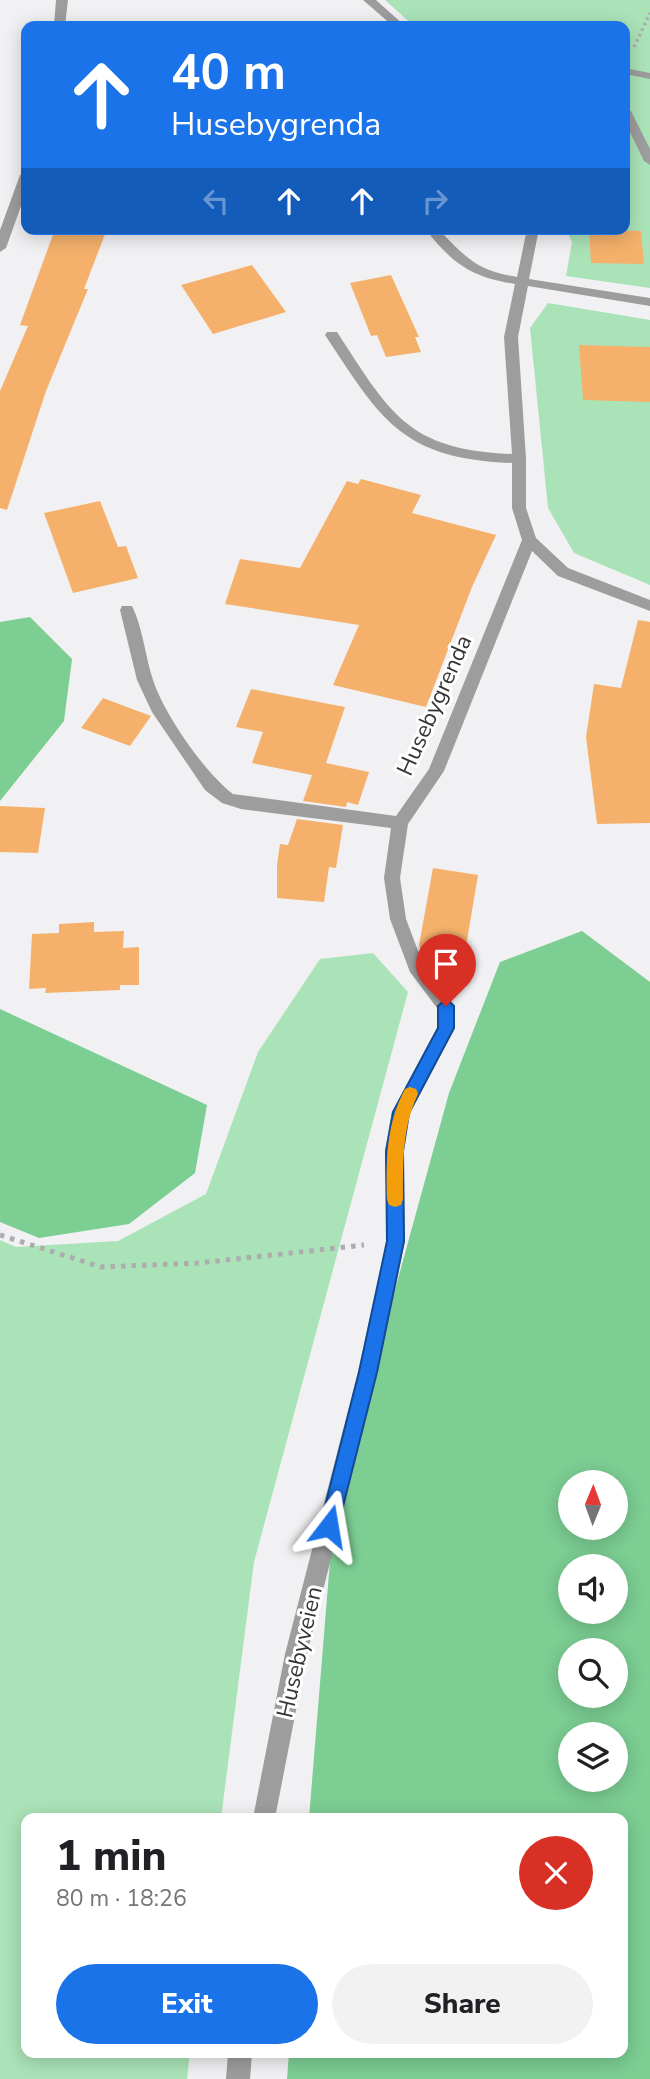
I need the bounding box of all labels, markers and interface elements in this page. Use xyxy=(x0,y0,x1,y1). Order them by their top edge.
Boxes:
text: 40 m xyxy=(171,39,286,106)
icon: ahead xyxy=(56,49,147,140)
text: Husebygrenda xyxy=(171,103,381,146)
icon: left xyxy=(197,182,235,220)
icon: ahead xyxy=(270,182,308,220)
icon: ahead xyxy=(343,182,381,220)
icon: right xyxy=(416,182,454,220)
street label: Husebygrenda xyxy=(390,630,479,781)
pin xyxy=(416,934,476,1006)
icon: arrive xyxy=(427,945,465,983)
north arrow xyxy=(558,1470,628,1540)
map controls xyxy=(558,1470,628,1792)
position arrow xyxy=(292,1489,366,1563)
button: sound xyxy=(558,1554,628,1624)
street label: Husebyveien xyxy=(269,1583,330,1721)
button: search xyxy=(558,1638,628,1708)
button: layers xyxy=(558,1722,628,1792)
text: 1 min xyxy=(56,1828,166,1885)
button: close xyxy=(519,1836,593,1910)
text: 80 m · 18:26 xyxy=(56,1883,187,1914)
button: Exit xyxy=(56,1964,318,2044)
button: Share xyxy=(332,1964,593,2044)

